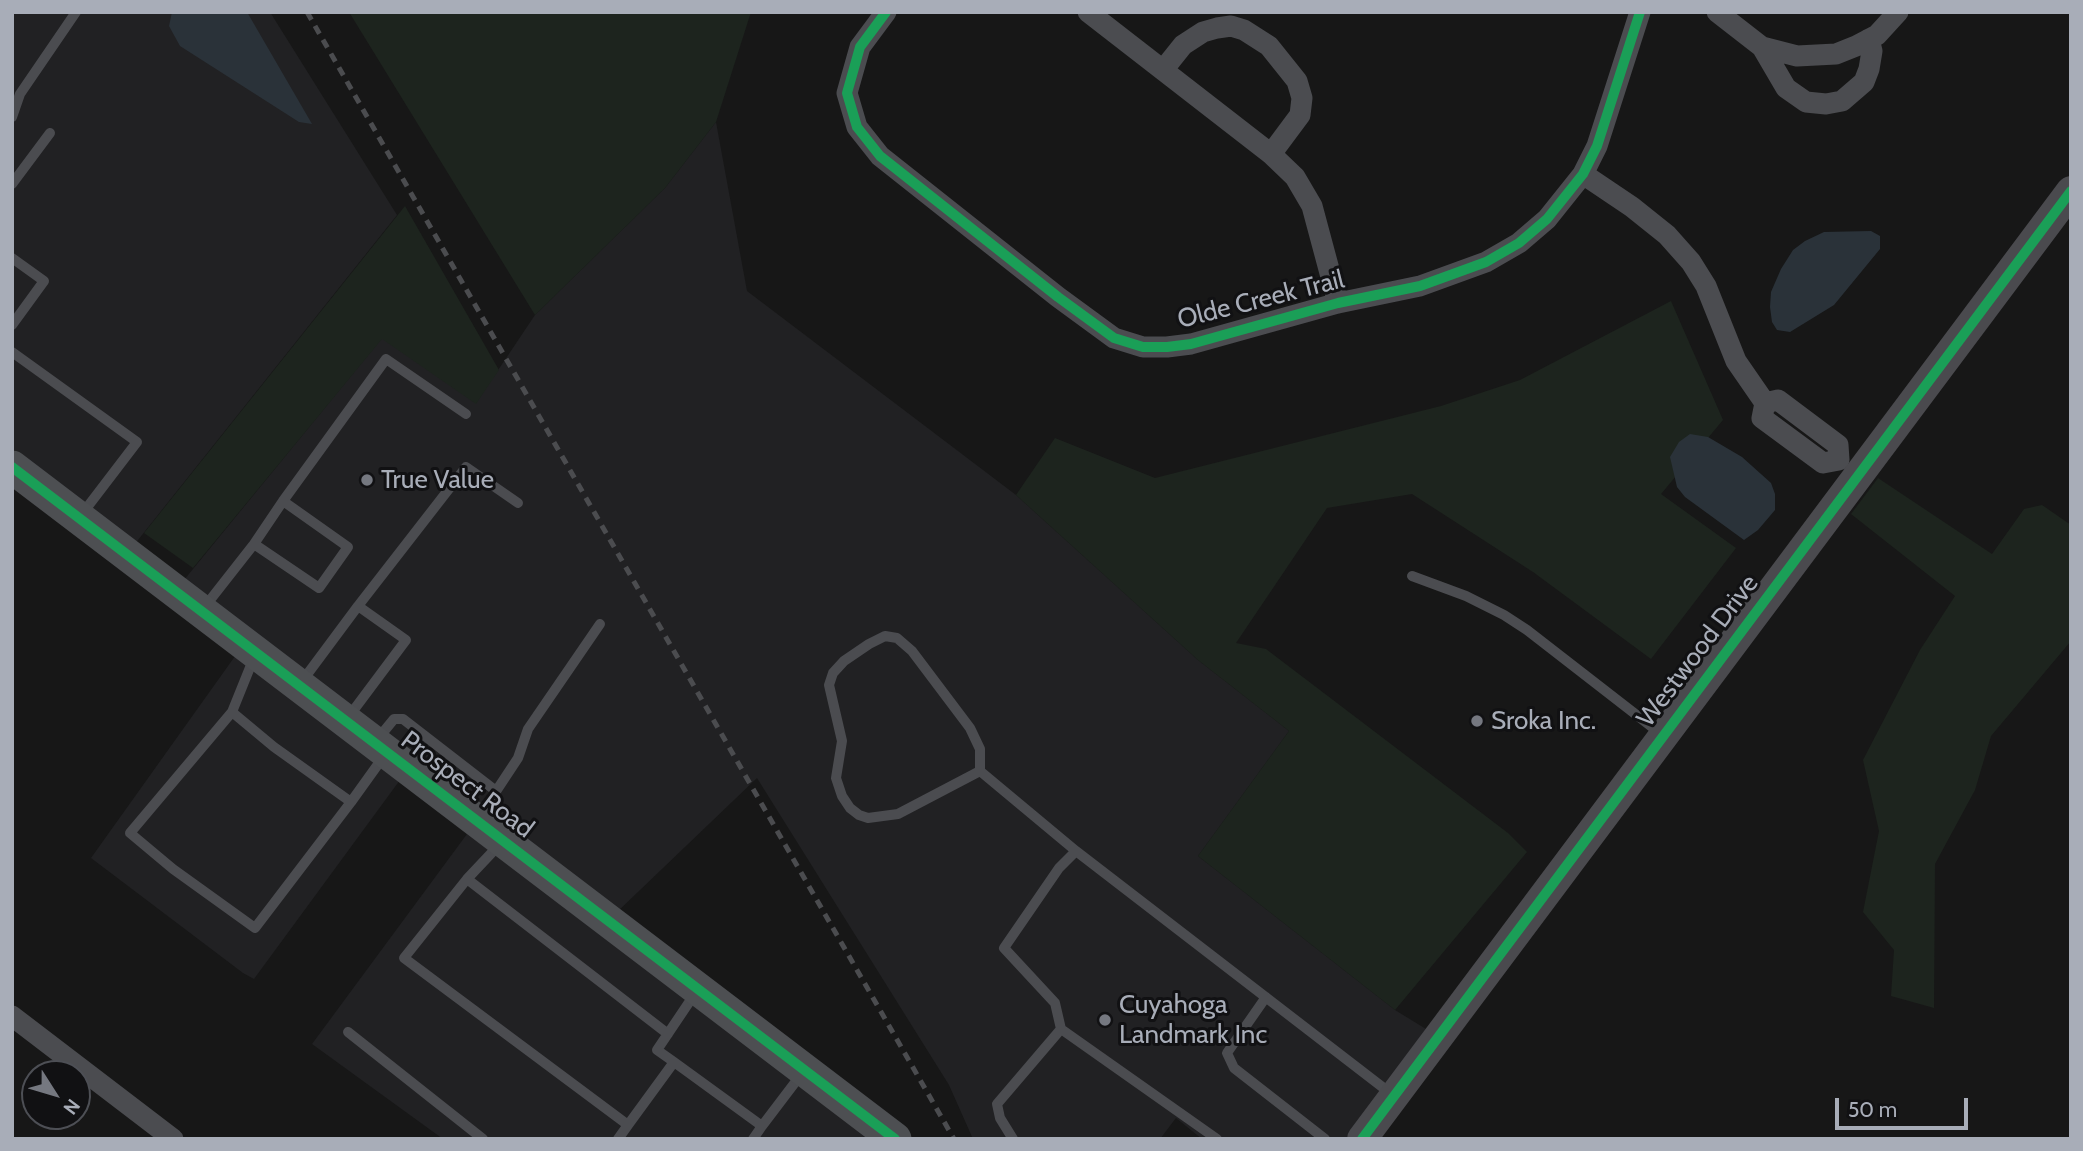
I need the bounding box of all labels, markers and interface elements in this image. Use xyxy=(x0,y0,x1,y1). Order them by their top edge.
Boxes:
street label: Olde Creek Trail xyxy=(1174,264,1348,336)
place label: True Value xyxy=(381,464,494,496)
marker: True Value xyxy=(359,472,375,488)
street label: Westwood Drive xyxy=(1631,569,1765,733)
place label: Sroka Inc. xyxy=(1491,705,1596,737)
marker: Sroka Inc. xyxy=(1469,713,1485,729)
street label: Prospect Road xyxy=(394,725,540,845)
place label: Cuyahoga Landmark Inc xyxy=(1119,989,1267,1050)
marker: Cuyahoga Landmark Inc xyxy=(1097,1012,1113,1028)
north arrow xyxy=(21,1060,91,1130)
scale bar xyxy=(1838,1084,1971,1128)
text: N xyxy=(58,1094,85,1119)
text: 50 m xyxy=(1848,1097,1897,1122)

